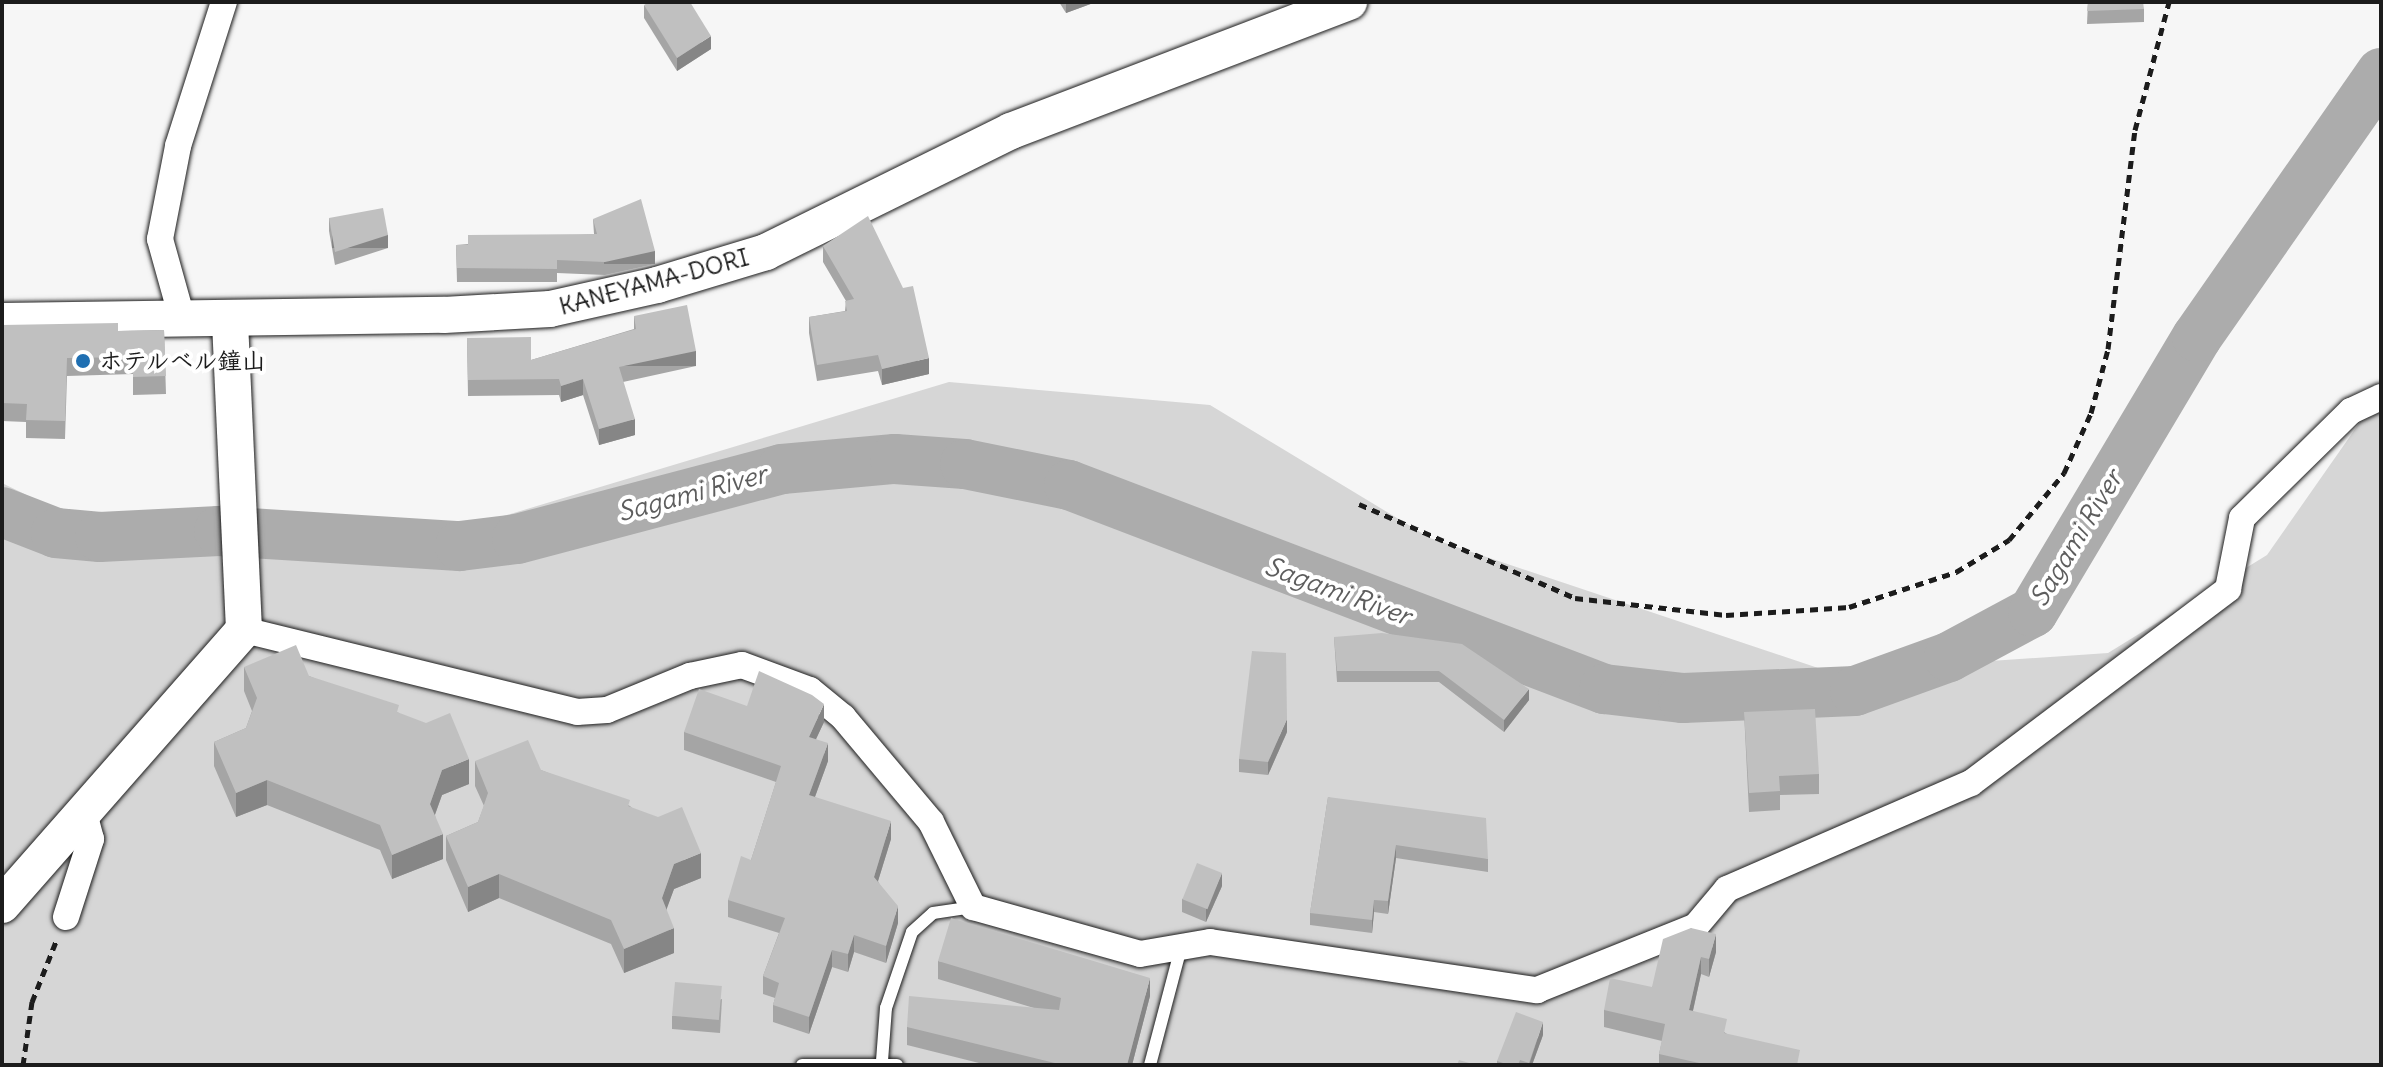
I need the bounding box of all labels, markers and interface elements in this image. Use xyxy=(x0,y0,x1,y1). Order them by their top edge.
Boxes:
street label: KANEYAMA-DORI xyxy=(556,243,752,321)
place label: ホテルベル鐘山 xyxy=(99,347,267,375)
marker: ホテルベル鐘山 xyxy=(74,352,92,370)
water label: Sagami River xyxy=(614,458,770,528)
water label: Sagami River xyxy=(2023,464,2129,612)
water label: Sagami River xyxy=(1261,550,1415,632)

